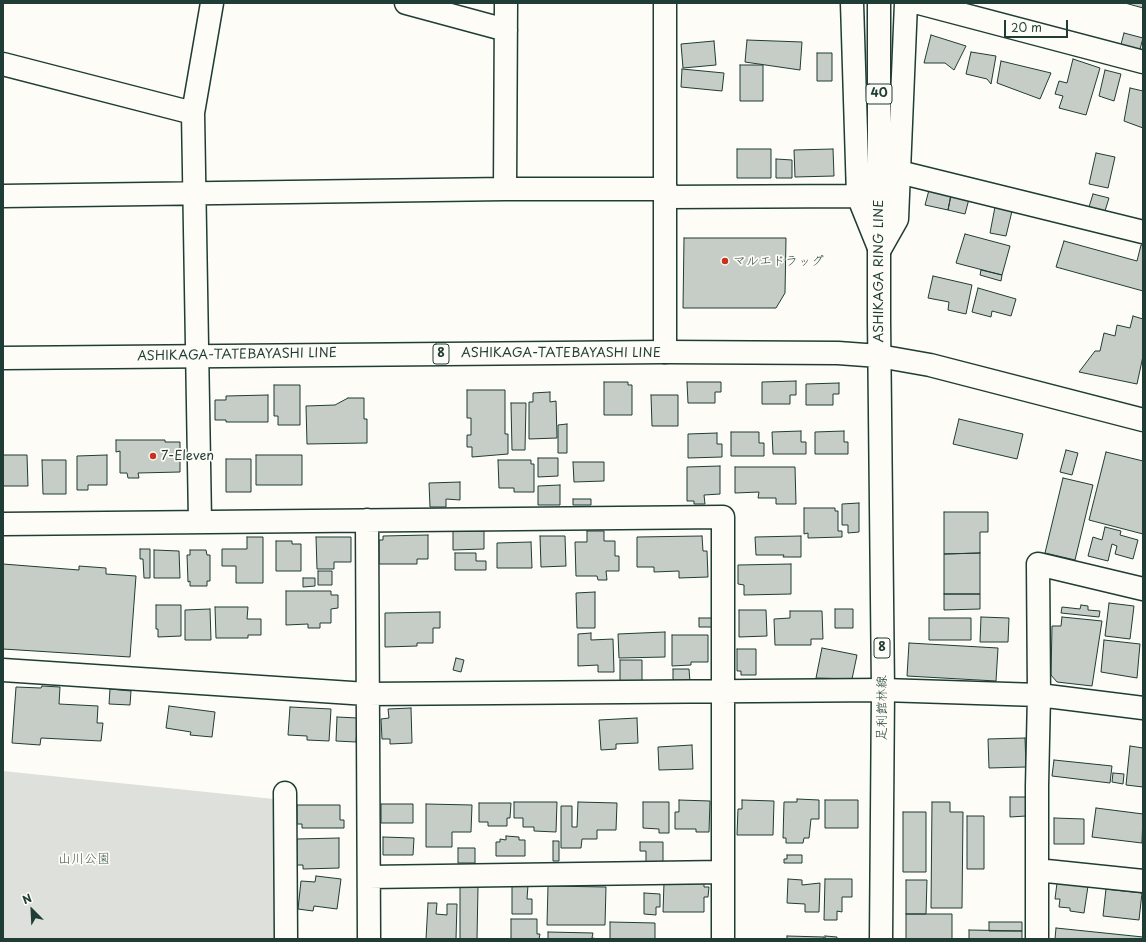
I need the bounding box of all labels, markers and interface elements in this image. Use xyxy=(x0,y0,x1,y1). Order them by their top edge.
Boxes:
scale bar xyxy=(1006,12,1070,38)
text: 20 m xyxy=(1011,18,1042,36)
road number: 40 xyxy=(866,84,892,104)
street label: ASHIKAGA RING LINE xyxy=(871,200,887,342)
place label: マルエドラッグ xyxy=(733,253,824,269)
marker: マルエドラッグ xyxy=(720,256,730,266)
road number: 8 xyxy=(433,344,449,364)
street label: ASHIKAGA-TATEBAYASHI LINE xyxy=(137,345,337,365)
street label: ASHIKAGA-TATEBAYASHI LINE xyxy=(461,345,661,361)
place label: 7-Eleven xyxy=(161,448,214,464)
marker: 7-Eleven xyxy=(148,451,158,461)
road number: 8 xyxy=(874,638,890,658)
street label: 足利館林線 xyxy=(874,676,890,740)
park label: 山川公園 xyxy=(58,851,110,867)
text: N xyxy=(19,889,34,908)
north arrow xyxy=(12,890,52,930)

